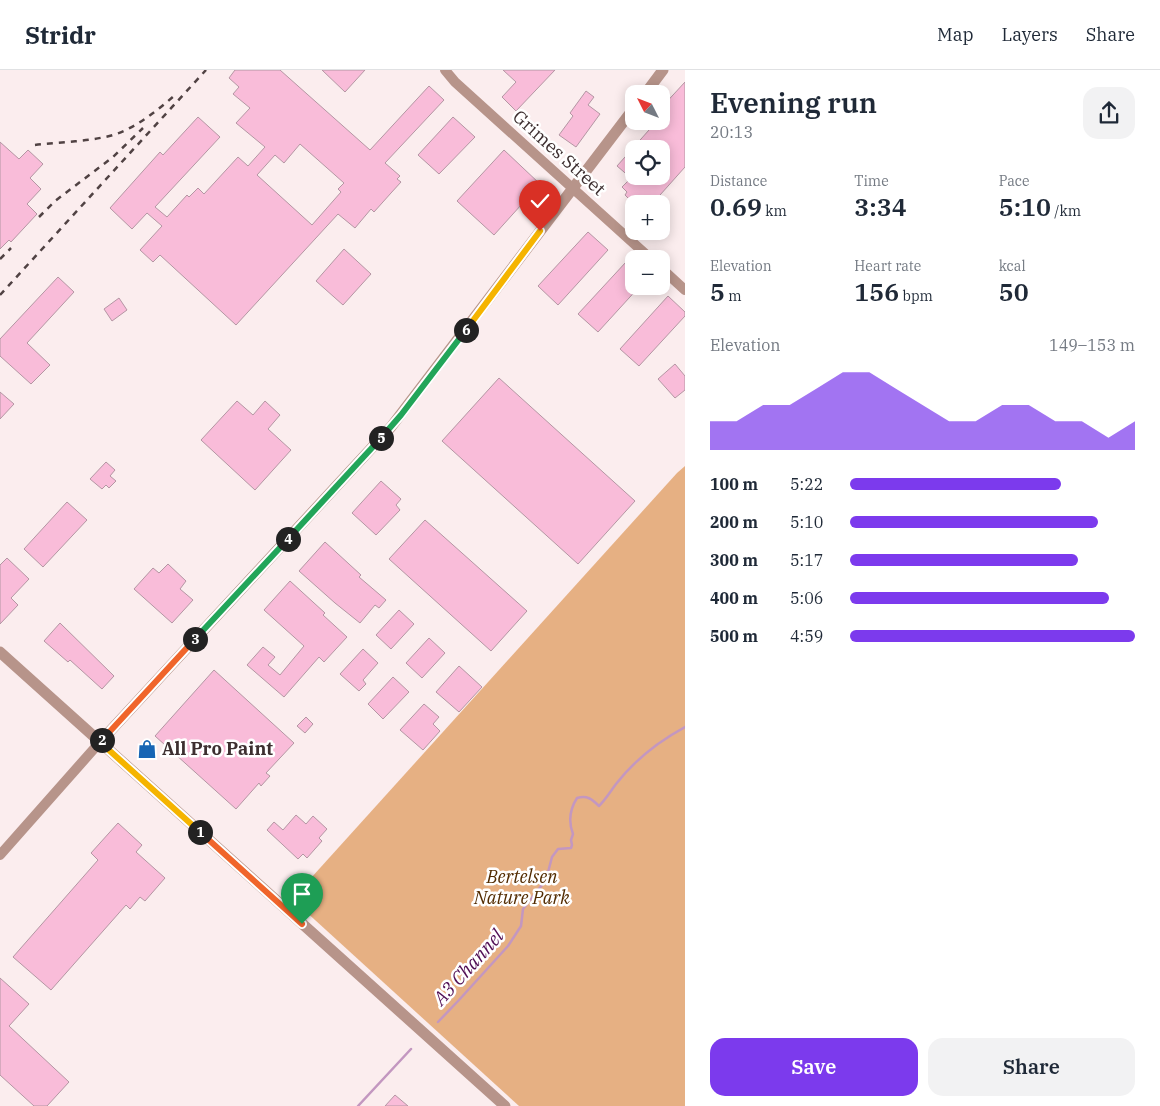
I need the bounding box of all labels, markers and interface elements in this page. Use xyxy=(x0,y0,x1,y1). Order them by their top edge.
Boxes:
text: Stridr xyxy=(25,19,96,51)
text: Map xyxy=(937,23,974,46)
text: Layers xyxy=(1002,23,1058,46)
text: Share xyxy=(1086,23,1135,46)
text: Evening run xyxy=(710,84,877,121)
north arrow xyxy=(625,85,670,130)
map controls xyxy=(625,85,670,295)
button: share xyxy=(1083,87,1135,139)
street label: Grimes Street xyxy=(508,105,610,200)
text: 20:13 xyxy=(710,122,753,142)
button: locate xyxy=(625,140,670,185)
text: Distance xyxy=(710,172,767,190)
text: Time xyxy=(854,172,889,190)
text: Pace xyxy=(999,172,1029,190)
pin xyxy=(519,180,561,231)
icon: check xyxy=(526,187,554,215)
text: 0.69 xyxy=(710,190,762,223)
text: 3:34 xyxy=(854,190,907,223)
text: 5:10 xyxy=(999,190,1051,223)
button: + xyxy=(625,195,670,240)
text: km xyxy=(762,202,787,220)
text: /km xyxy=(1051,202,1081,220)
button: − xyxy=(625,250,670,295)
text: Elevation xyxy=(710,257,772,275)
text: Heart rate xyxy=(854,257,921,275)
text: kcal xyxy=(999,257,1026,275)
text: 5 xyxy=(710,275,725,308)
text: 156 xyxy=(854,275,899,308)
text: 50 xyxy=(999,275,1029,308)
text: m xyxy=(725,287,742,305)
text: bpm xyxy=(899,287,933,305)
pin: 6 xyxy=(454,318,478,342)
text: 6 xyxy=(462,321,471,339)
text: Elevation xyxy=(710,335,780,355)
text: 149–153 m xyxy=(1049,335,1135,355)
pin: 5 xyxy=(368,426,394,450)
text: 5 xyxy=(377,429,386,447)
text: 100 m xyxy=(710,474,758,494)
text: 5:22 xyxy=(790,474,823,494)
text: 200 m xyxy=(710,512,758,532)
text: 5:10 xyxy=(790,512,823,532)
pin: 4 xyxy=(276,526,300,552)
text: 4 xyxy=(284,530,293,548)
text: 300 m xyxy=(710,550,758,570)
text: 5:17 xyxy=(790,550,823,570)
text: 400 m xyxy=(710,588,758,608)
text: 5:06 xyxy=(790,588,823,608)
pin: 3 xyxy=(182,626,208,652)
text: 500 m xyxy=(710,626,758,646)
text: 4:59 xyxy=(790,626,823,646)
text: 3 xyxy=(191,630,200,648)
pin: 2 xyxy=(90,728,114,752)
text: 2 xyxy=(98,731,107,749)
place label: All Pro Paint xyxy=(162,737,273,760)
shop icon: All Pro Paint xyxy=(136,738,158,760)
pin: 1 xyxy=(188,820,212,844)
text: 1 xyxy=(196,823,205,841)
park label: Bertelsen Nature Park xyxy=(473,865,570,909)
pin xyxy=(281,873,323,924)
icon: arrive xyxy=(288,880,316,908)
water label: A3 Channel xyxy=(426,924,509,1011)
button: Save xyxy=(710,1038,918,1096)
button: Share xyxy=(928,1038,1135,1096)

